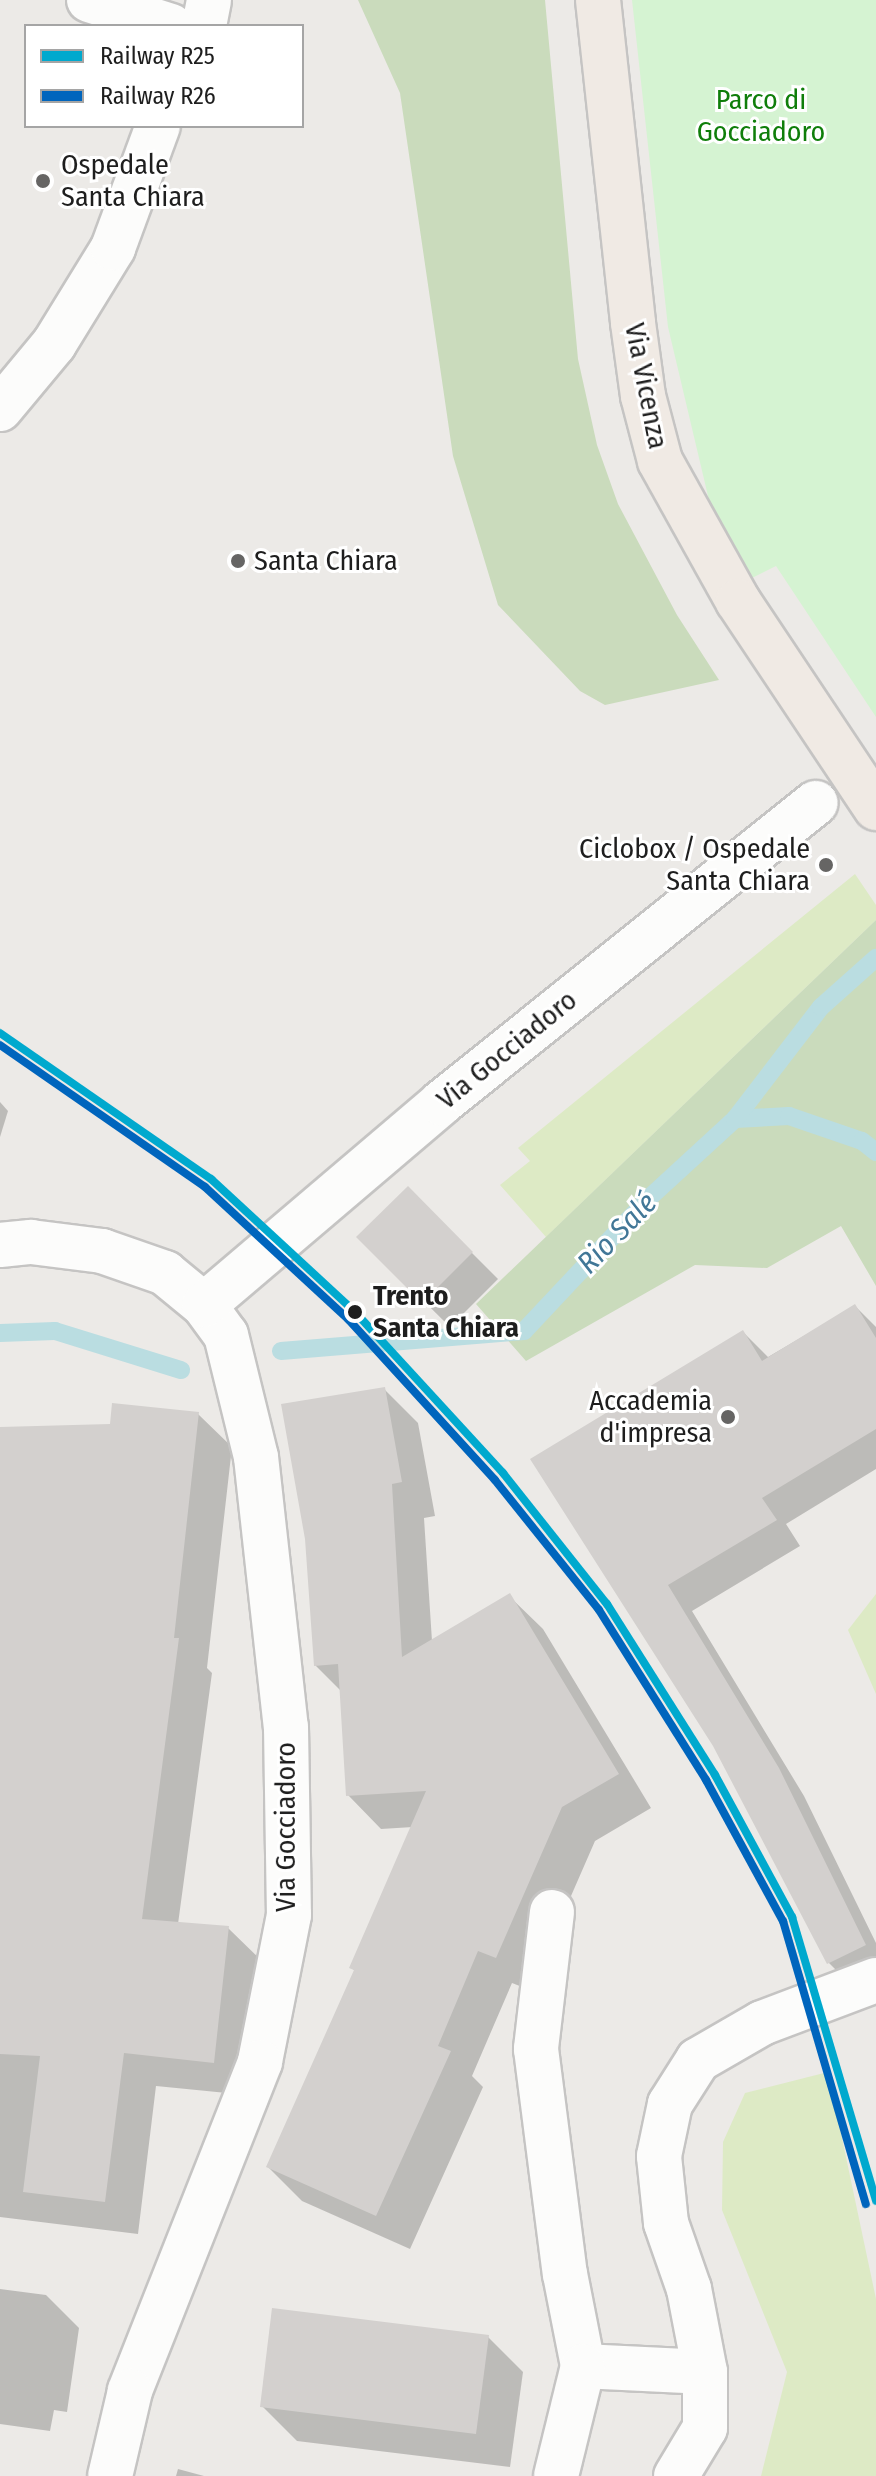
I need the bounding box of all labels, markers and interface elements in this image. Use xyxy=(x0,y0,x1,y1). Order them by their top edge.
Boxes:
legend xyxy=(24,24,304,128)
text: Railway R25 xyxy=(100,42,215,70)
text: Railway R26 xyxy=(100,82,216,110)
park label: Parco di Gocciadoro xyxy=(697,83,825,149)
place label: Ospedale Santa Chiara xyxy=(61,148,205,214)
marker: Ospedale Santa Chiara xyxy=(32,170,54,192)
street label: Via Vicenza xyxy=(617,320,675,452)
place label: Santa Chiara xyxy=(254,544,398,578)
marker: Santa Chiara xyxy=(229,552,247,570)
place label: Ciclobox / Ospedale Santa Chiara xyxy=(579,832,810,898)
marker: Ciclobox / Ospedale Santa Chiara xyxy=(817,856,835,874)
street label: Via Gocciadoro xyxy=(430,983,584,1117)
water label: Rio Salé xyxy=(570,1185,664,1281)
place label: Trento Santa Chiara xyxy=(373,1279,519,1345)
marker: Trento Santa Chiara xyxy=(344,1301,366,1323)
place label: Accademia d'impresa xyxy=(589,1384,712,1450)
marker: Accademia d'impresa xyxy=(719,1408,737,1426)
street label: Via Gocciadoro xyxy=(269,1742,303,1912)

